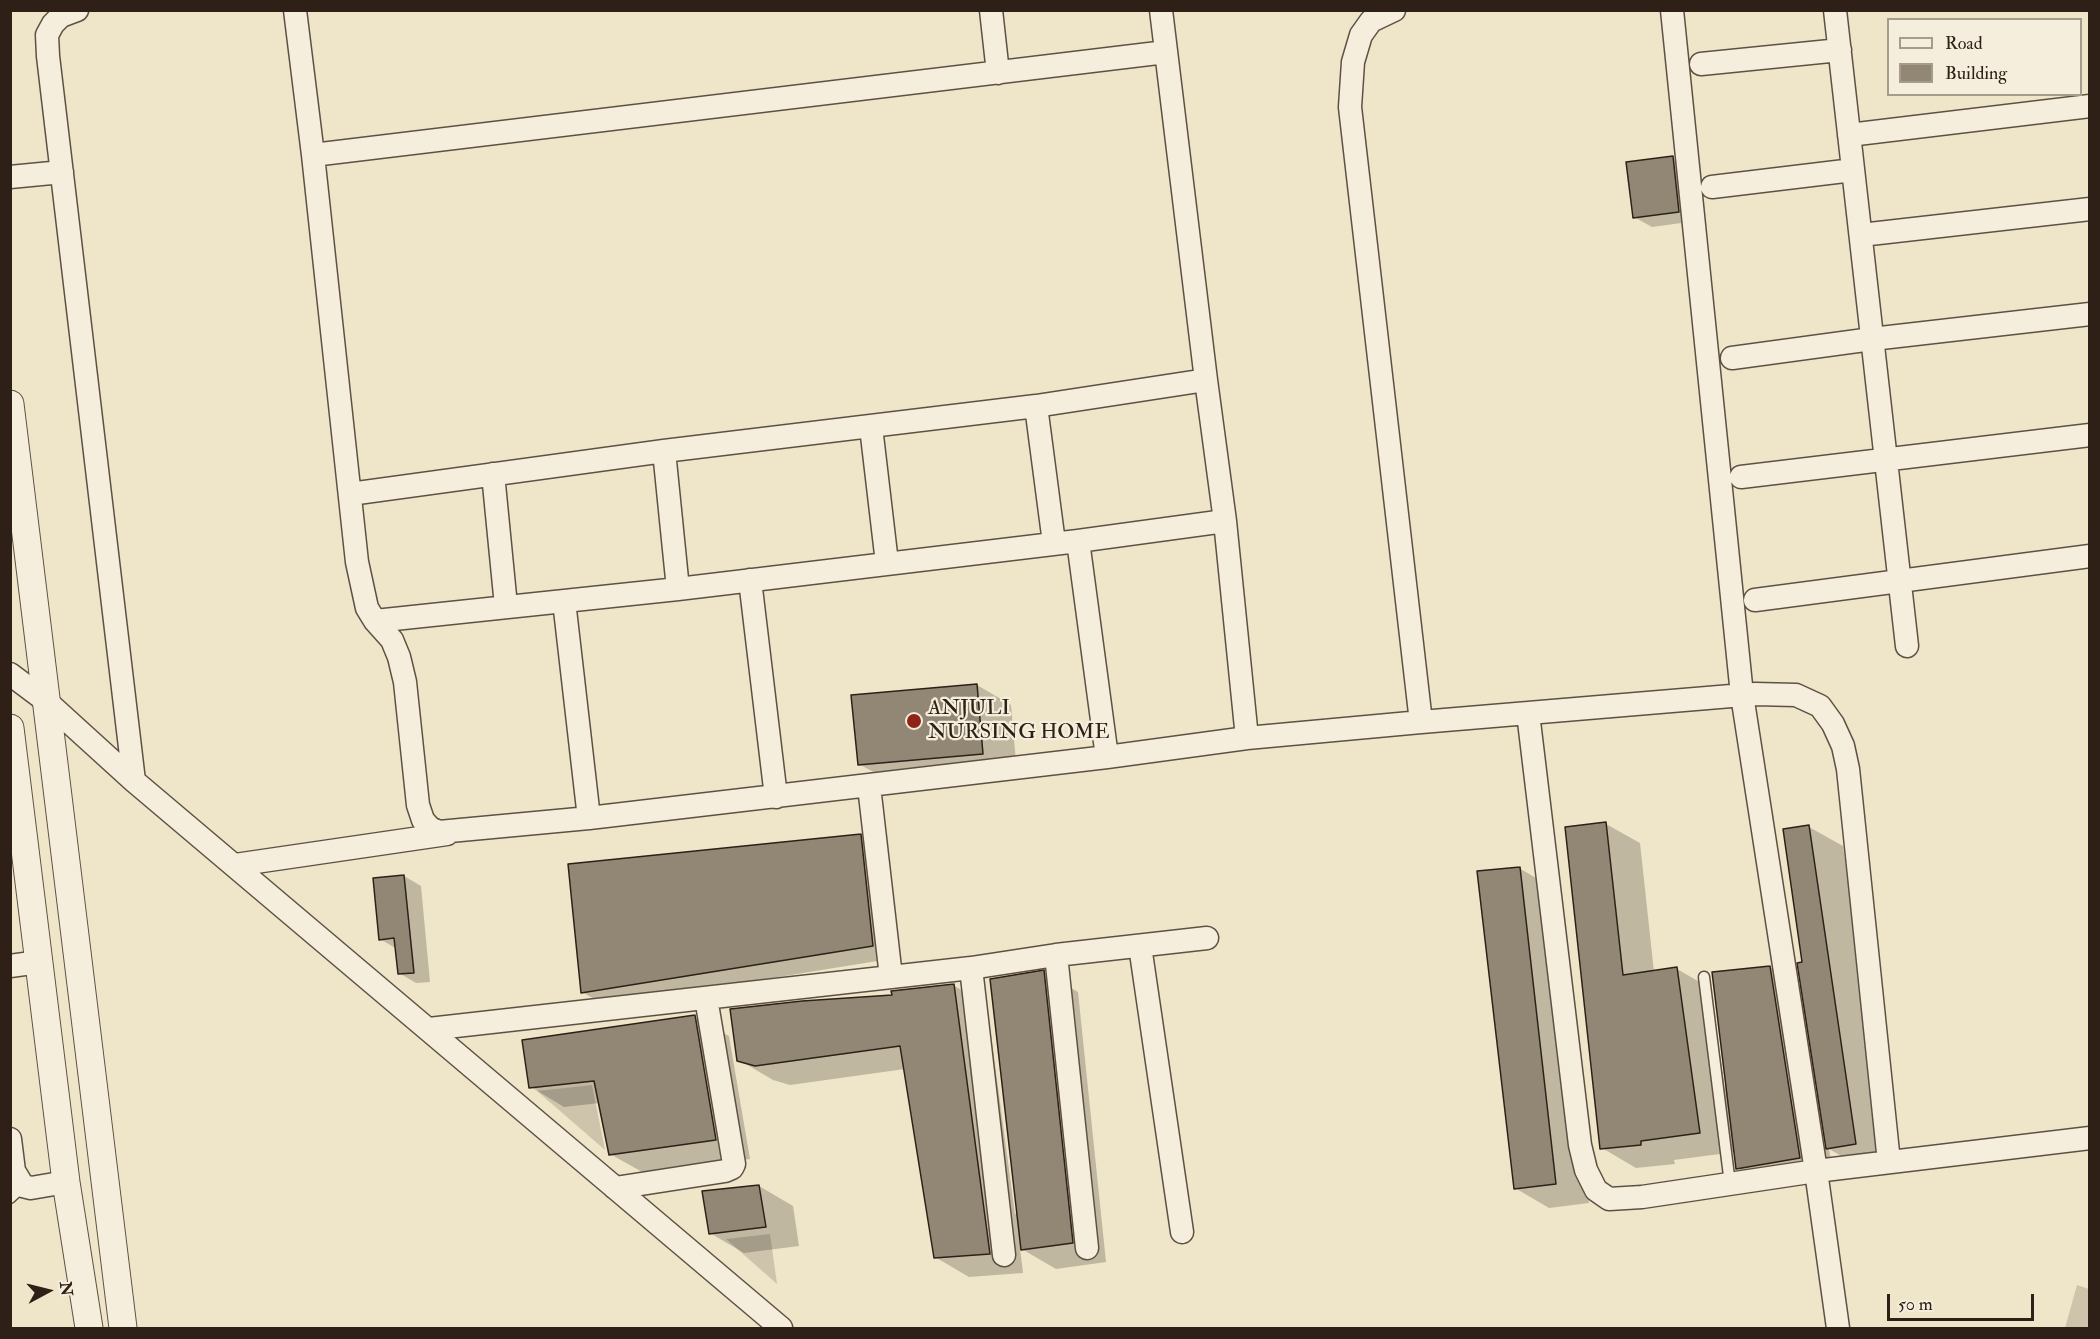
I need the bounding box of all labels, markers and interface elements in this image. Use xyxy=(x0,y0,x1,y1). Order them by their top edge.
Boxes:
legend xyxy=(1887,18,2082,96)
text: Road xyxy=(1945,32,1983,55)
text: Building xyxy=(1945,62,2007,85)
place label: ANJULI NURSING HOME xyxy=(928,696,1110,746)
marker: ANJULI NURSING HOME xyxy=(905,712,923,730)
north arrow xyxy=(18,1261,78,1321)
text: N xyxy=(55,1280,77,1297)
scale bar xyxy=(1890,1282,2037,1320)
text: 50 m xyxy=(1898,1293,1933,1316)

